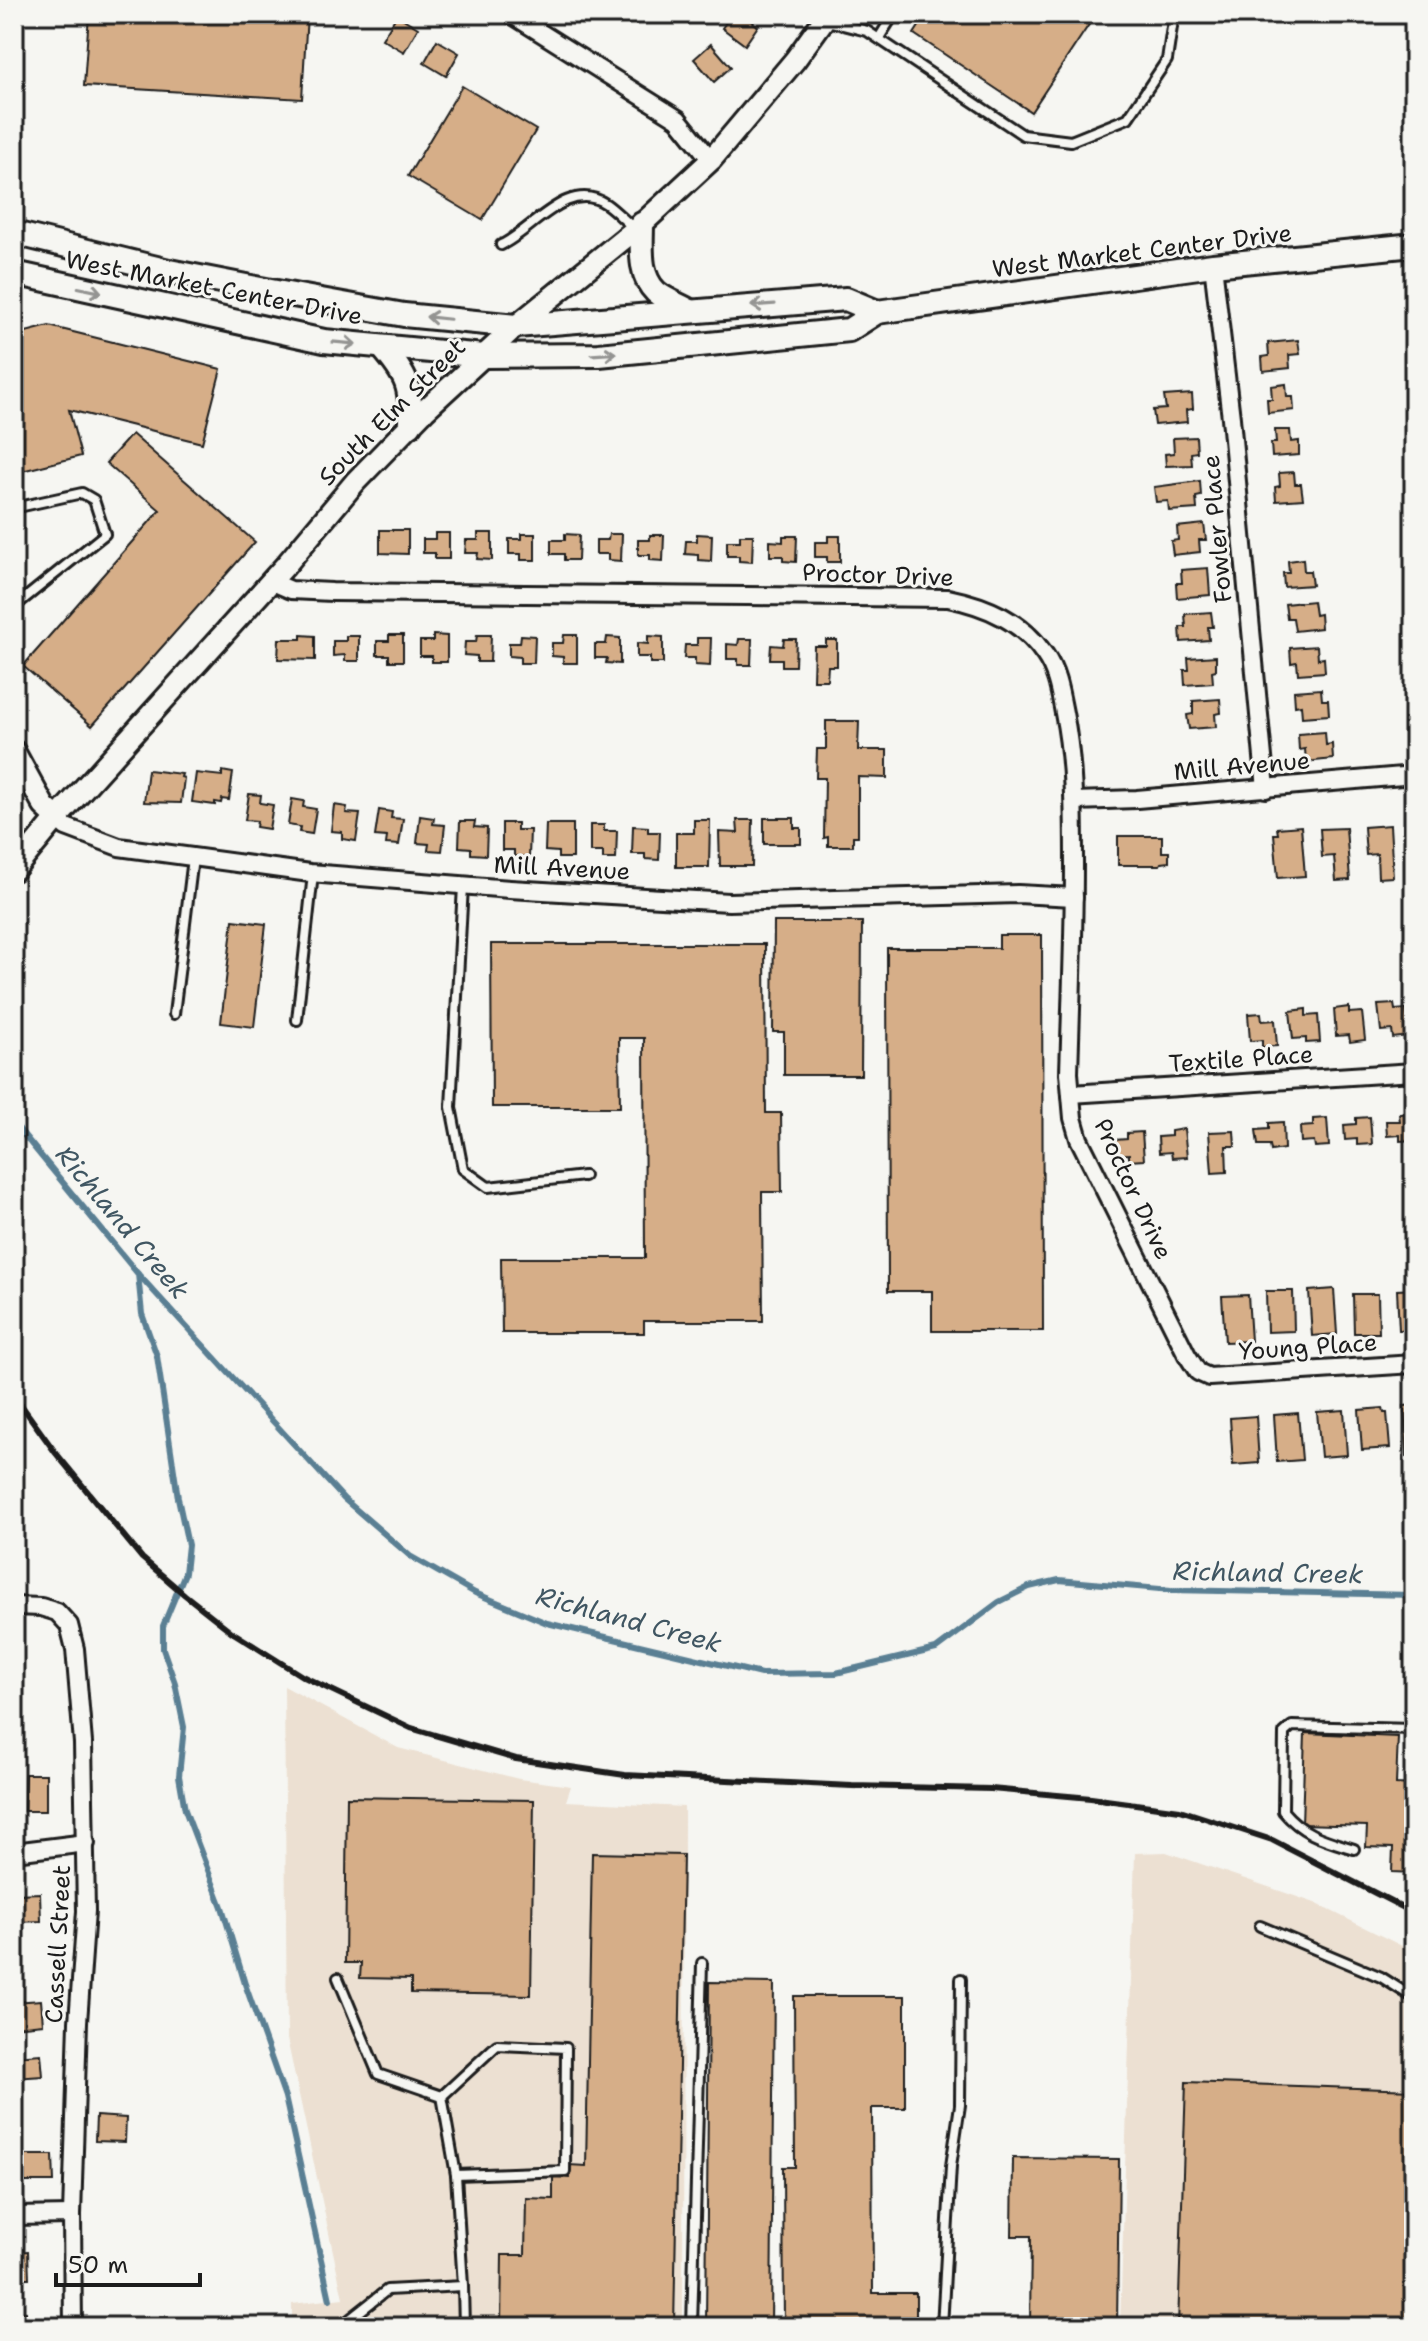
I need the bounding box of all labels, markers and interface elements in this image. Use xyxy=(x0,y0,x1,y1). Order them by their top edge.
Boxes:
street label: West Market Center Drive xyxy=(990,217,1294,285)
street label: West Market Center Drive xyxy=(63,243,365,333)
one-way arrow xyxy=(77,283,102,298)
one-way arrow xyxy=(750,298,777,313)
one-way arrow xyxy=(425,311,452,326)
street label: South Elm Street xyxy=(311,331,473,493)
one-way arrow xyxy=(330,336,357,351)
one-way arrow xyxy=(590,346,617,361)
street label: Fowler Place xyxy=(1195,454,1239,604)
street label: Proctor Drive xyxy=(801,556,955,594)
street label: Mill Avenue xyxy=(1172,744,1312,788)
street label: Mill Avenue xyxy=(493,848,631,888)
street label: Textile Place xyxy=(1168,1038,1314,1080)
street label: Proctor Drive xyxy=(1086,1113,1180,1265)
water label: Richland Creek xyxy=(48,1138,198,1306)
street label: Young Place xyxy=(1238,1326,1378,1368)
water label: Richland Creek xyxy=(1172,1553,1364,1591)
water label: Richland Creek xyxy=(532,1577,726,1661)
street label: Cassell Street xyxy=(38,1864,78,2024)
scale bar xyxy=(56,2237,200,2287)
text: 50 m xyxy=(68,2249,128,2281)

